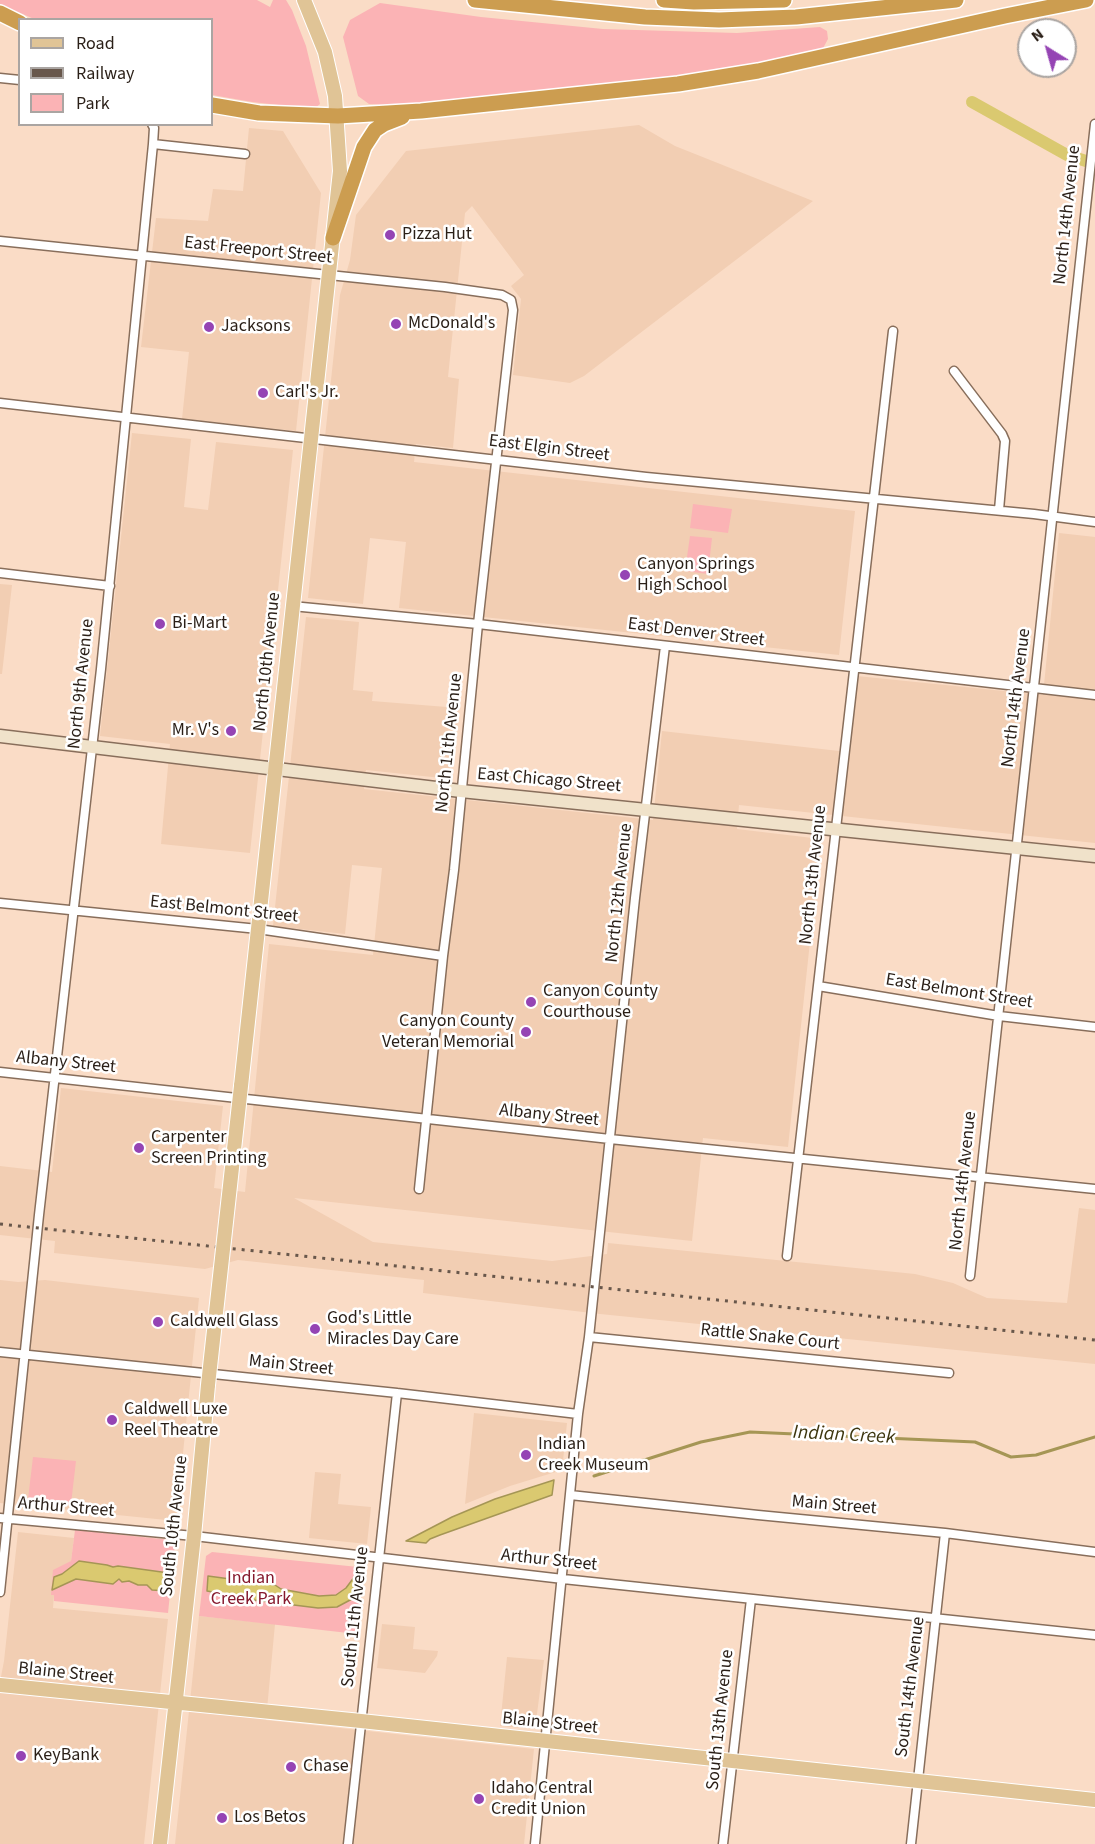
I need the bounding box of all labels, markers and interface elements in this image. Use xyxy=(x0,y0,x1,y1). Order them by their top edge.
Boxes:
legend xyxy=(18,18,213,126)
north arrow xyxy=(1017,18,1077,78)
text: N xyxy=(1026,23,1048,47)
text: Road xyxy=(76,31,115,56)
text: Railway xyxy=(76,61,135,86)
text: Park xyxy=(76,91,110,116)
street label: North 14th Avenue xyxy=(1050,144,1086,286)
place label: Pizza Hut xyxy=(402,224,472,246)
marker: Pizza Hut xyxy=(383,228,397,242)
street label: East Freeport Street xyxy=(183,232,333,270)
place label: McDonald's xyxy=(408,313,495,335)
place label: Jacksons xyxy=(221,316,290,338)
marker: McDonald's xyxy=(389,317,403,331)
marker: Jacksons xyxy=(202,320,216,334)
place label: Carl's Jr. xyxy=(275,382,339,404)
marker: Carl's Jr. xyxy=(256,386,270,400)
street label: East Elgin Street xyxy=(487,431,611,467)
place label: Canyon Springs High School xyxy=(637,554,754,596)
marker: Canyon Springs High School xyxy=(618,568,632,582)
street label: North 10th Avenue xyxy=(250,591,286,733)
place label: Bi-Mart xyxy=(172,613,227,635)
street label: East Denver Street xyxy=(626,614,766,652)
marker: Bi-Mart xyxy=(153,617,167,631)
street label: North 9th Avenue xyxy=(64,618,100,750)
street label: North 14th Avenue xyxy=(998,627,1036,769)
street label: North 11th Avenue xyxy=(432,672,468,814)
place label: Mr. V's xyxy=(172,720,219,742)
marker: Mr. V's xyxy=(224,724,238,738)
street label: East Chicago Street xyxy=(476,764,622,798)
street label: North 13th Avenue xyxy=(796,804,832,946)
street label: North 12th Avenue xyxy=(602,822,638,964)
street label: East Belmont Street xyxy=(149,891,299,929)
street label: East Belmont Street xyxy=(884,970,1034,1014)
place label: Canyon County Courthouse xyxy=(543,981,658,1024)
marker: Canyon County Courthouse xyxy=(524,995,538,1009)
place label: Canyon County Veteran Memorial xyxy=(382,1011,514,1054)
marker: Canyon County Veteran Memorial xyxy=(519,1025,533,1039)
street label: Albany Street xyxy=(15,1047,117,1079)
street label: Albany Street xyxy=(498,1100,600,1132)
street label: North 14th Avenue xyxy=(946,1110,982,1252)
place label: Carpenter Screen Printing xyxy=(151,1127,266,1170)
marker: Carpenter Screen Printing xyxy=(132,1141,146,1155)
place label: God's Little Miracles Day Care xyxy=(327,1308,459,1350)
place label: Caldwell Glass xyxy=(170,1311,278,1333)
marker: Caldwell Glass xyxy=(151,1315,165,1329)
street label: Rattle Snake Court xyxy=(699,1320,841,1356)
marker: God's Little Miracles Day Care xyxy=(308,1322,322,1336)
street label: Main Street xyxy=(248,1351,334,1381)
place label: Caldwell Luxe Reel Theatre xyxy=(124,1399,228,1442)
marker: Caldwell Luxe Reel Theatre xyxy=(105,1413,119,1427)
water label: Indian Creek xyxy=(792,1421,896,1451)
place label: Indian Creek Museum xyxy=(538,1434,649,1476)
marker: Indian Creek Museum xyxy=(519,1448,533,1462)
street label: South 10th Avenue xyxy=(157,1455,193,1597)
street label: Main Street xyxy=(791,1492,877,1520)
street label: Arthur Street xyxy=(17,1493,115,1523)
street label: Arthur Street xyxy=(500,1545,598,1577)
street label: South 11th Avenue xyxy=(338,1546,374,1688)
park label: Indian Creek Park xyxy=(211,1568,291,1610)
street label: South 14th Avenue xyxy=(892,1615,930,1759)
street label: South 13th Avenue xyxy=(703,1649,739,1791)
street label: Blaine Street xyxy=(17,1658,115,1690)
street label: Blaine Street xyxy=(501,1708,599,1740)
place label: KeyBank xyxy=(33,1745,99,1767)
marker: KeyBank xyxy=(14,1749,28,1763)
place label: Chase xyxy=(303,1756,349,1778)
marker: Chase xyxy=(284,1760,298,1774)
place label: Idaho Central Credit Union xyxy=(491,1778,593,1820)
marker: Idaho Central Credit Union xyxy=(472,1792,486,1806)
place label: Los Betos xyxy=(234,1807,306,1829)
marker: Los Betos xyxy=(215,1811,229,1825)

